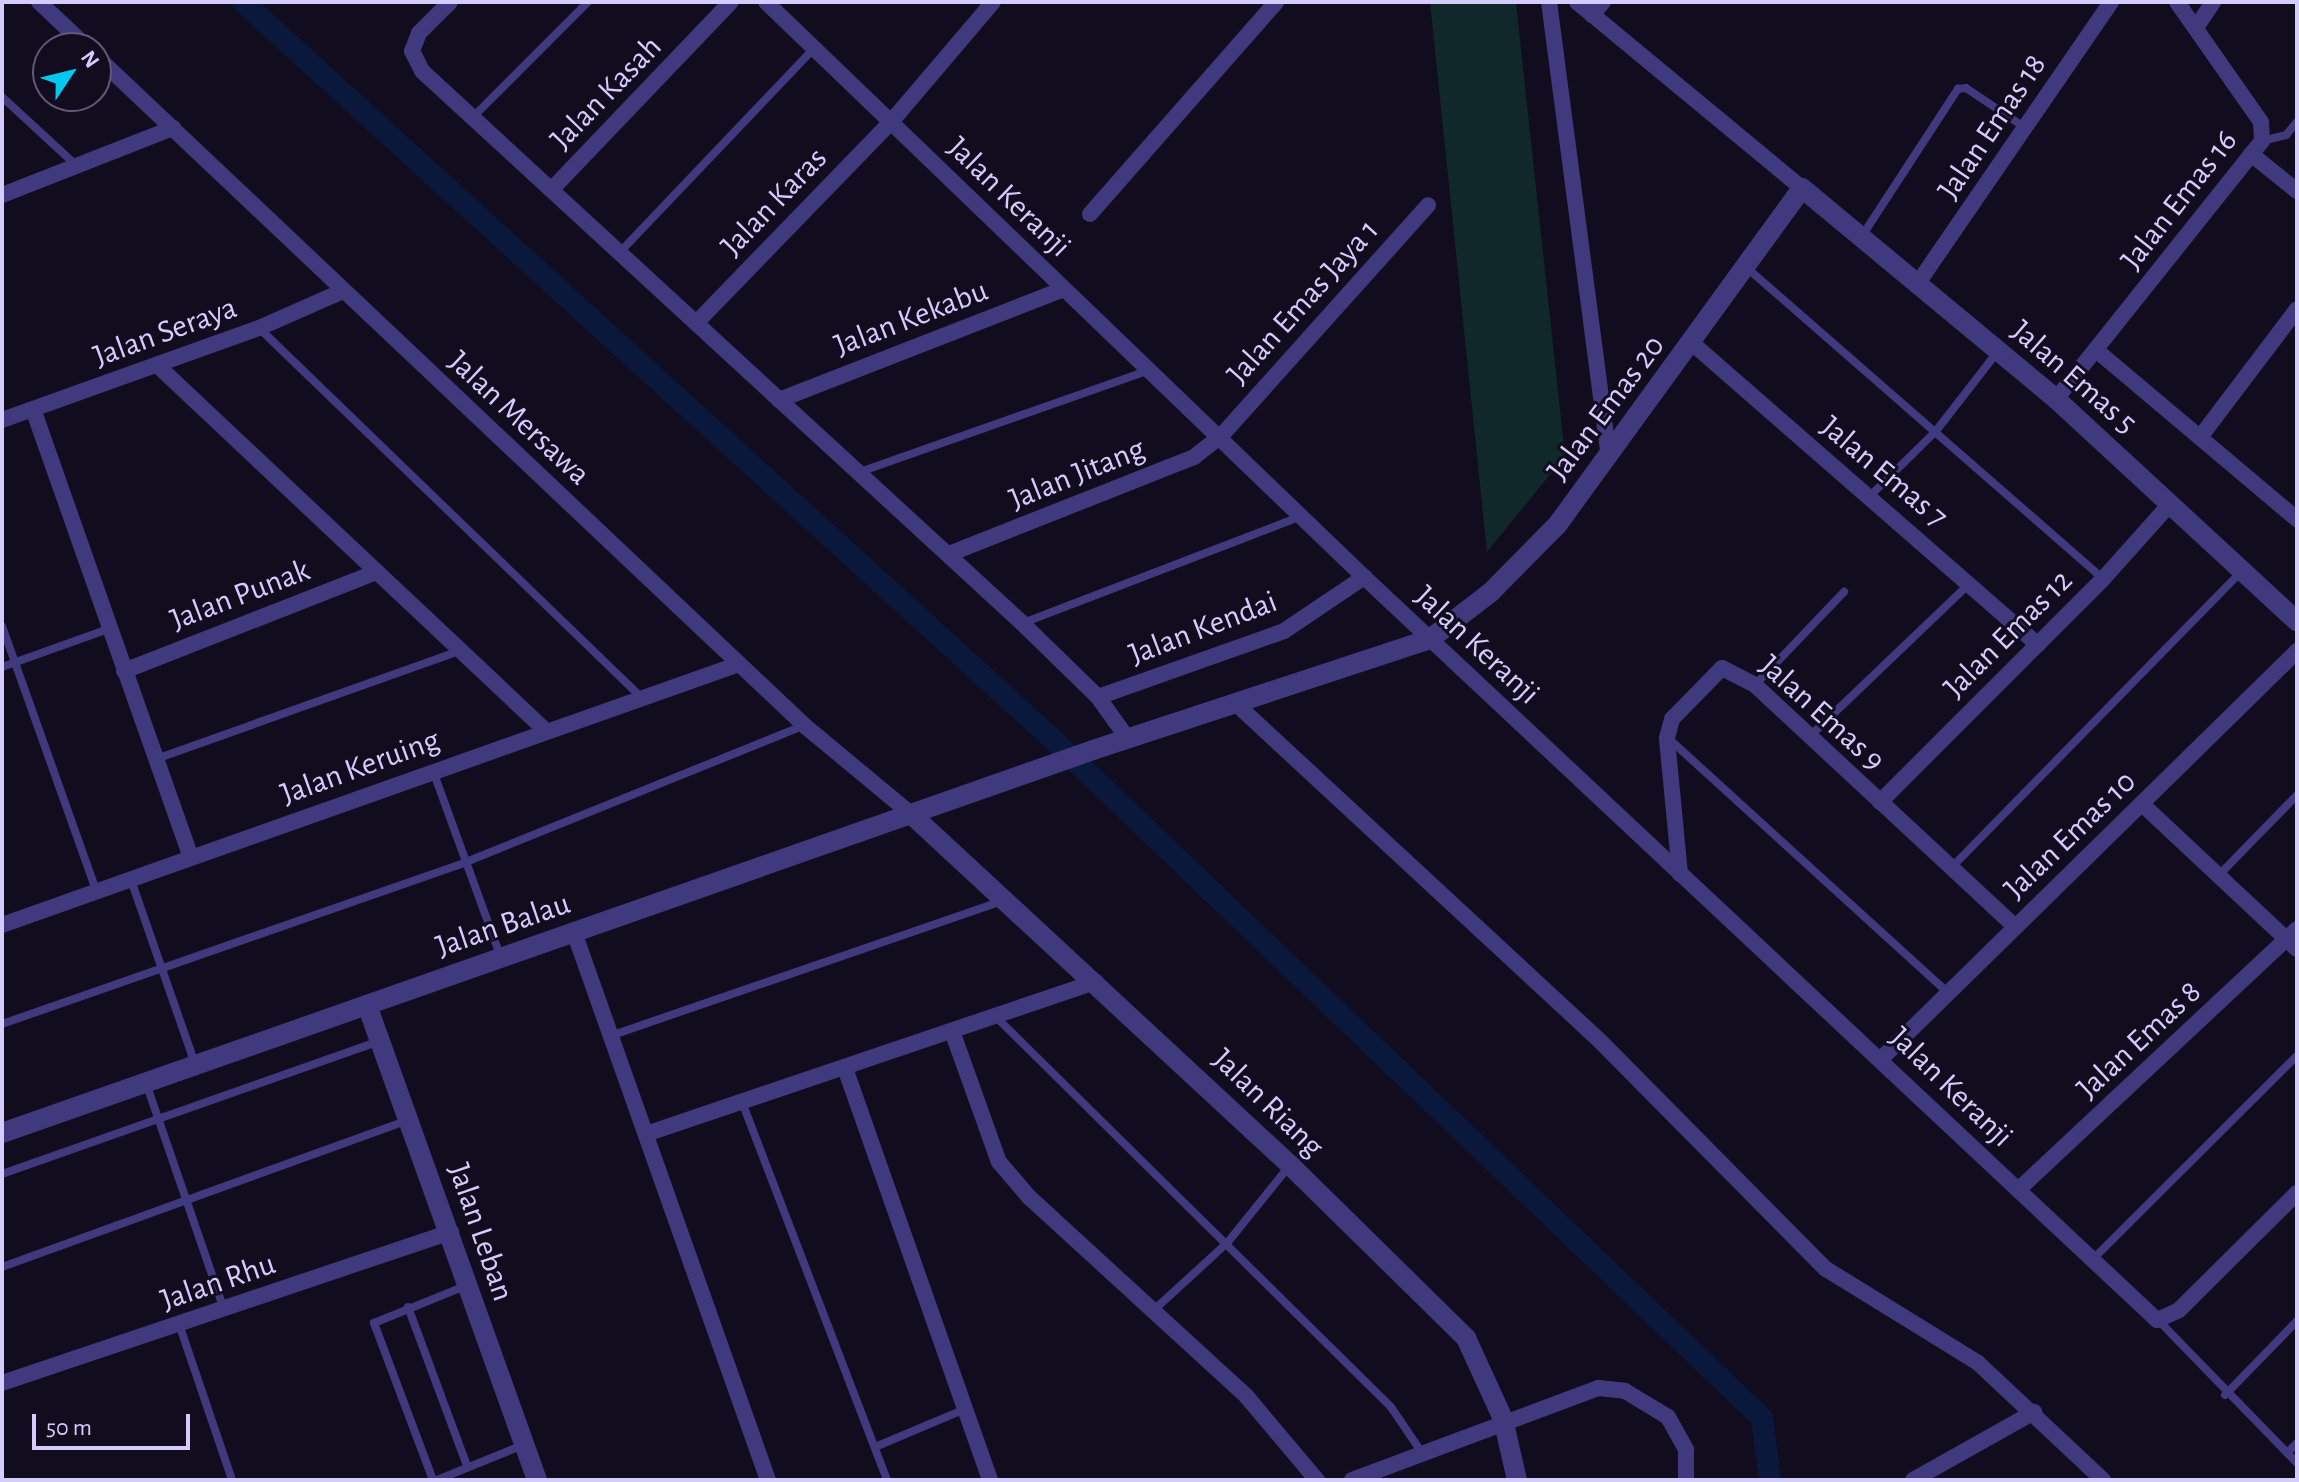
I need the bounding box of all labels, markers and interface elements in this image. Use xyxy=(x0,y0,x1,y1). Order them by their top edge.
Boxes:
street label: Jalan Kasah xyxy=(542,28,670,158)
north arrow xyxy=(32,32,112,112)
text: N xyxy=(77,47,103,72)
street label: Jalan Emas 18 xyxy=(1929,47,2055,207)
street label: Jalan Emas 16 xyxy=(2112,122,2246,278)
street label: Jalan Keranji xyxy=(939,129,1079,265)
street label: Jalan Karas xyxy=(713,140,835,264)
street label: Jalan Emas Jaya 1 xyxy=(1219,212,1387,392)
street label: Jalan Kekabu xyxy=(829,271,993,365)
street label: Jalan Seraya xyxy=(88,288,242,376)
street label: Jalan Emas 5 xyxy=(2003,312,2145,442)
street label: Jalan Emas 20 xyxy=(1539,328,1673,488)
street label: Jalan Mersawa xyxy=(440,343,598,493)
street label: Jalan Emas 7 xyxy=(1813,408,1955,536)
street label: Jalan Jitang xyxy=(1004,429,1150,519)
street label: Jalan Punak xyxy=(165,551,315,639)
street label: Jalan Emas 12 xyxy=(1936,562,2080,706)
street label: Jalan Keranji xyxy=(1407,577,1547,713)
street label: Jalan Kendai xyxy=(1124,582,1282,674)
street label: Jalan Emas 9 xyxy=(1751,647,1893,779)
street label: Jalan Keruing xyxy=(275,721,445,813)
street label: Jalan Emas 10 xyxy=(1996,763,2144,907)
street label: Jalan Balau xyxy=(431,884,575,966)
street label: Jalan Emas 8 xyxy=(2069,973,2209,1107)
street label: Jalan Keranji xyxy=(1881,1019,2021,1155)
street label: Jalan Riang xyxy=(1204,1040,1332,1166)
street label: Jalan Leban xyxy=(440,1158,522,1306)
street label: Jalan Rhu xyxy=(156,1245,280,1319)
scale bar xyxy=(36,1398,194,1448)
text: 50 m xyxy=(46,1416,92,1440)

